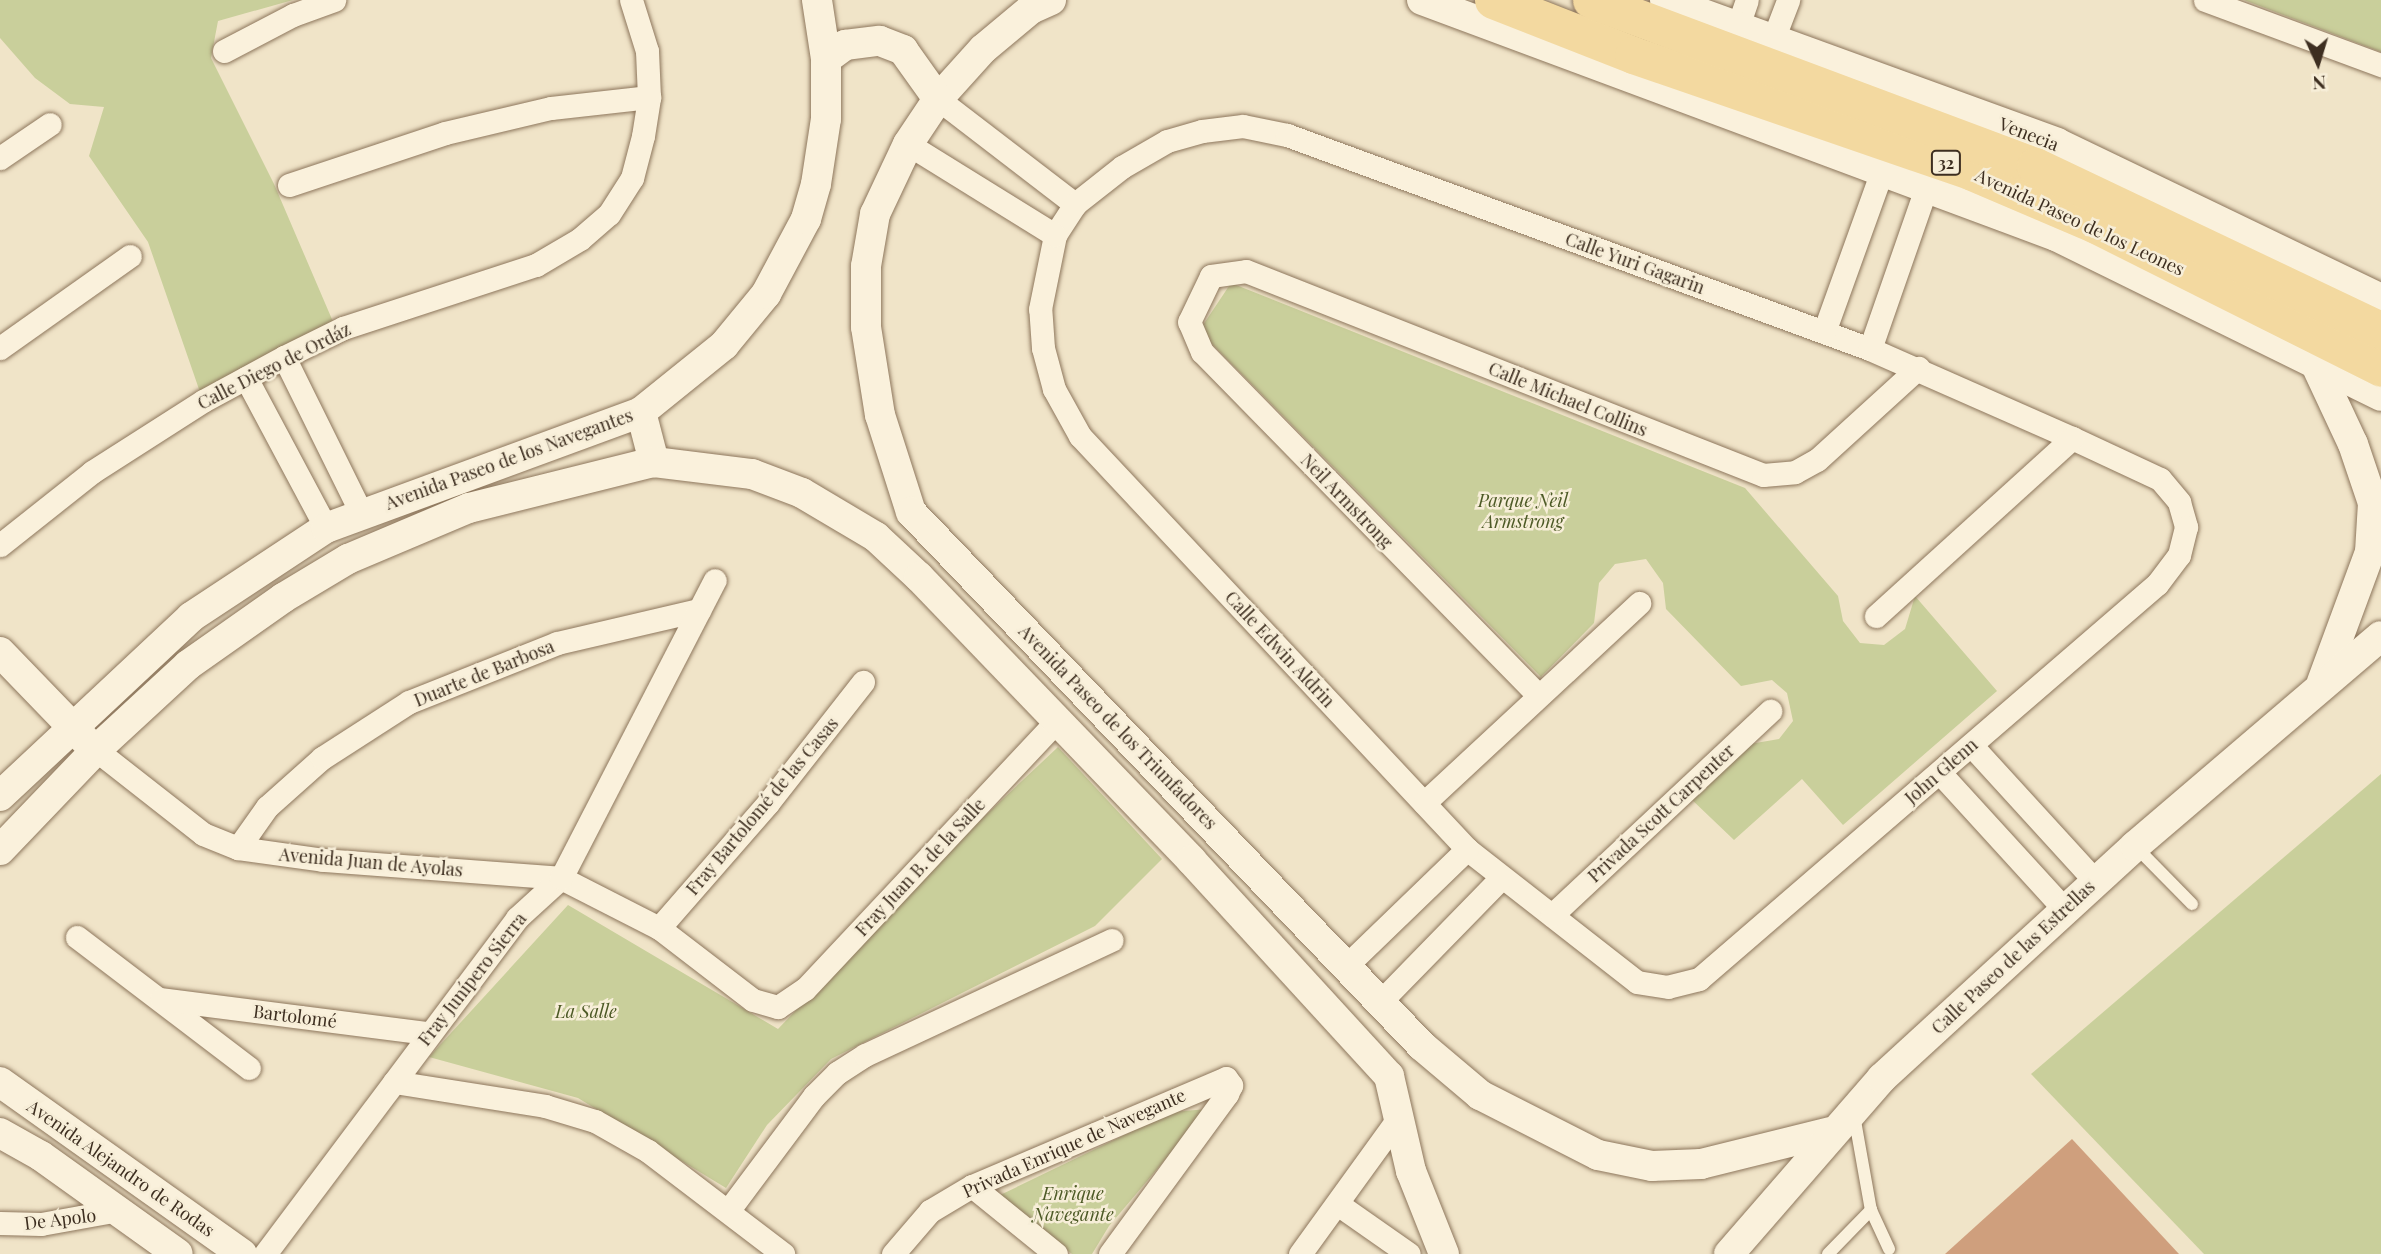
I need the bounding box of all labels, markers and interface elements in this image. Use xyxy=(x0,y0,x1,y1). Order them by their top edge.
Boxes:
north arrow xyxy=(2283,28,2353,98)
text: N xyxy=(2312,71,2327,97)
street label: Venecia xyxy=(1996,113,2062,155)
road number: 32 xyxy=(1930,150,1962,176)
street label: Avenida Paseo de los Leones xyxy=(1972,164,2188,280)
street label: Calle Yuri Gagarin xyxy=(1562,228,1708,298)
street label: Calle Diego de Ordáz xyxy=(194,318,354,414)
street label: Calle Michael Collins xyxy=(1485,357,1651,441)
street label: Avenida Paseo de los Navegantes xyxy=(382,404,636,514)
street label: Neil Armstrong xyxy=(1296,449,1398,553)
park label: Parque Neil Armstrong xyxy=(1478,490,1568,532)
street label: Calle Edwin Aldrin xyxy=(1220,586,1340,712)
street label: Avenida Paseo de los Triunfadores xyxy=(1014,620,1222,834)
street label: Duarte de Barbosa xyxy=(411,635,557,711)
street label: Fray Bartolomé de las Casas xyxy=(681,712,843,900)
street label: John Glenn xyxy=(1900,734,1982,808)
street label: Privada Scott Carpenter xyxy=(1583,739,1739,887)
street label: Fray Juan B. de la Salle xyxy=(850,793,990,941)
street label: Avenida Juan de Ayolas xyxy=(278,843,464,881)
street label: Calle Paseo de las Estrellas xyxy=(1927,875,2099,1039)
street label: Fray Junípero Sierra xyxy=(413,908,531,1050)
street label: Bartolomé xyxy=(252,1000,338,1032)
park label: La Salle xyxy=(555,1000,617,1022)
street label: Privada Enrique de Navegante xyxy=(959,1084,1189,1202)
street label: Avenida Alejandro de Rodas xyxy=(23,1095,219,1241)
park label: Enrique Navegante xyxy=(1032,1183,1114,1226)
street label: De Apolo xyxy=(22,1204,98,1234)

